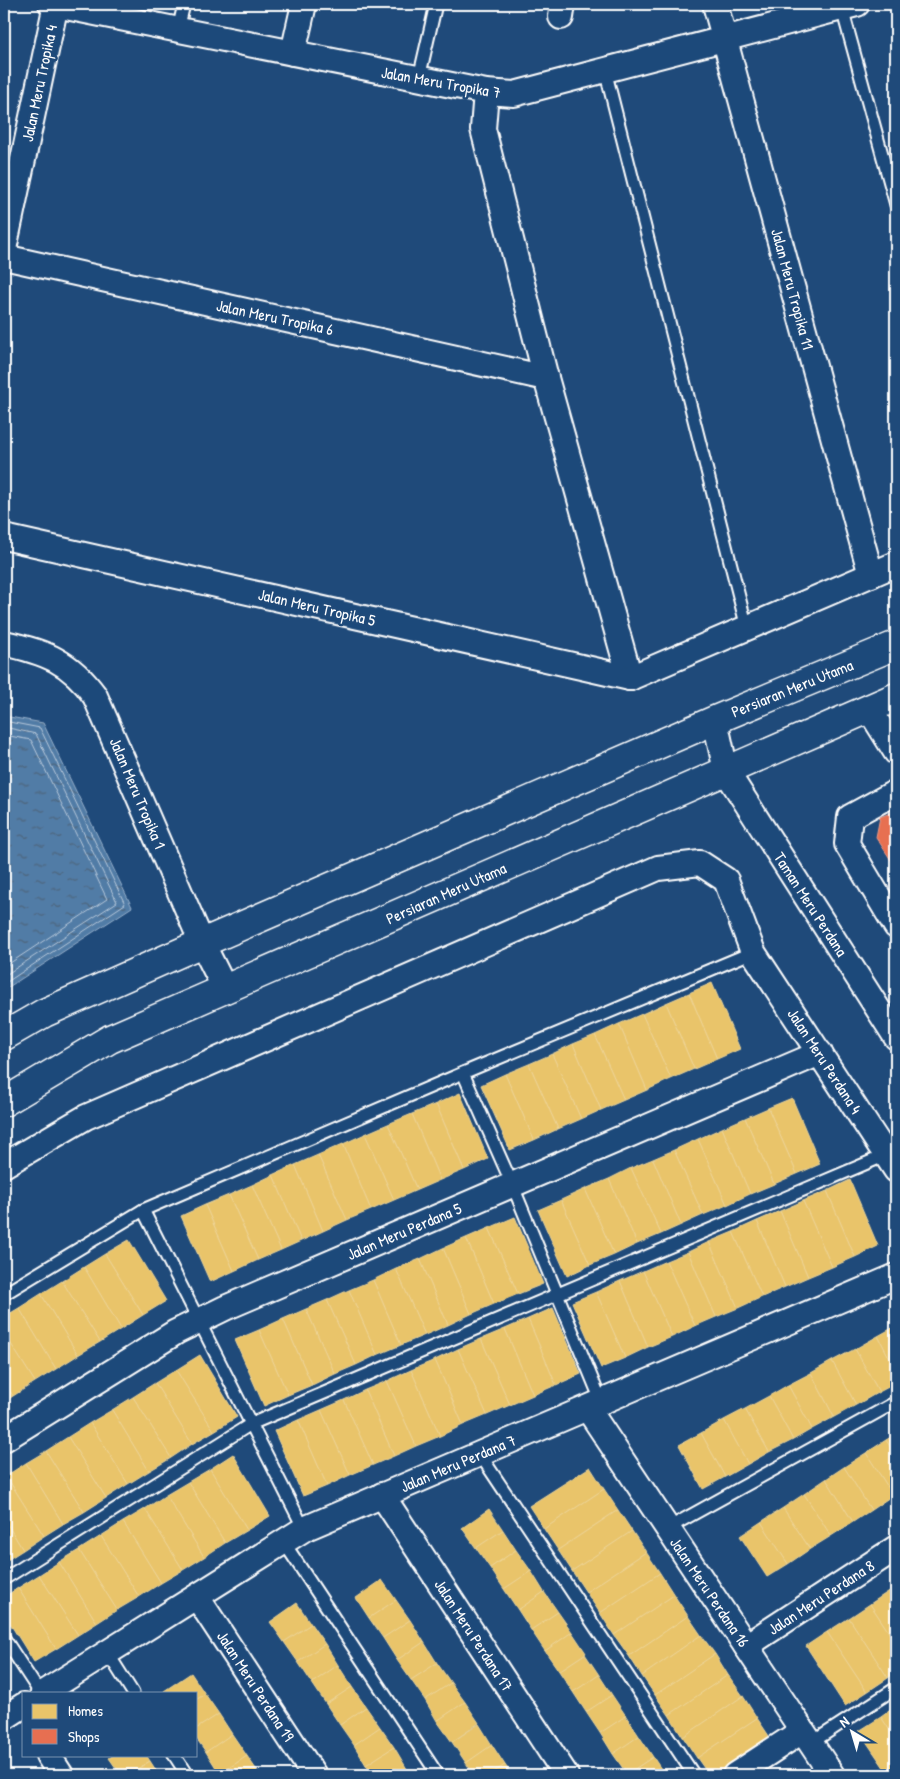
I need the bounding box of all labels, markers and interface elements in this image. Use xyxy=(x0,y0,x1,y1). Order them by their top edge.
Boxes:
street label: Jalan Meru Tropika 4 xyxy=(16,23,62,143)
street label: Jalan Meru Tropika 7 xyxy=(380,61,502,103)
street label: Jalan Meru Tropika 11 xyxy=(766,226,820,352)
street label: Jalan Meru Tropika 6 xyxy=(214,294,336,340)
street label: Jalan Meru Tropika 5 xyxy=(256,583,378,631)
street label: Persiaran Meru Utama xyxy=(728,654,856,722)
street label: Jalan Meru Tropika 1 xyxy=(105,734,171,852)
street label: Taman Meru Perdana xyxy=(769,848,853,960)
street label: Persiaran Meru Utama xyxy=(382,857,510,929)
street label: Jalan Meru Perdana 4 xyxy=(783,1004,867,1118)
street label: Jalan Meru Perdana 5 xyxy=(343,1197,465,1265)
street label: Jalan Meru Perdana 7 xyxy=(397,1429,519,1497)
street label: Jalan Meru Perdana 16 xyxy=(665,1533,755,1651)
street label: Jalan Meru Perdana 8 xyxy=(764,1554,878,1640)
street label: Jalan Meru Perdana 17 xyxy=(430,1575,519,1695)
street label: Jalan Meru Perdana 19 xyxy=(212,1627,300,1745)
legend xyxy=(22,1692,198,1756)
text: Homes xyxy=(68,1700,103,1721)
north arrow xyxy=(828,1706,878,1756)
text: N xyxy=(835,1711,853,1731)
text: Shops xyxy=(68,1726,100,1747)

